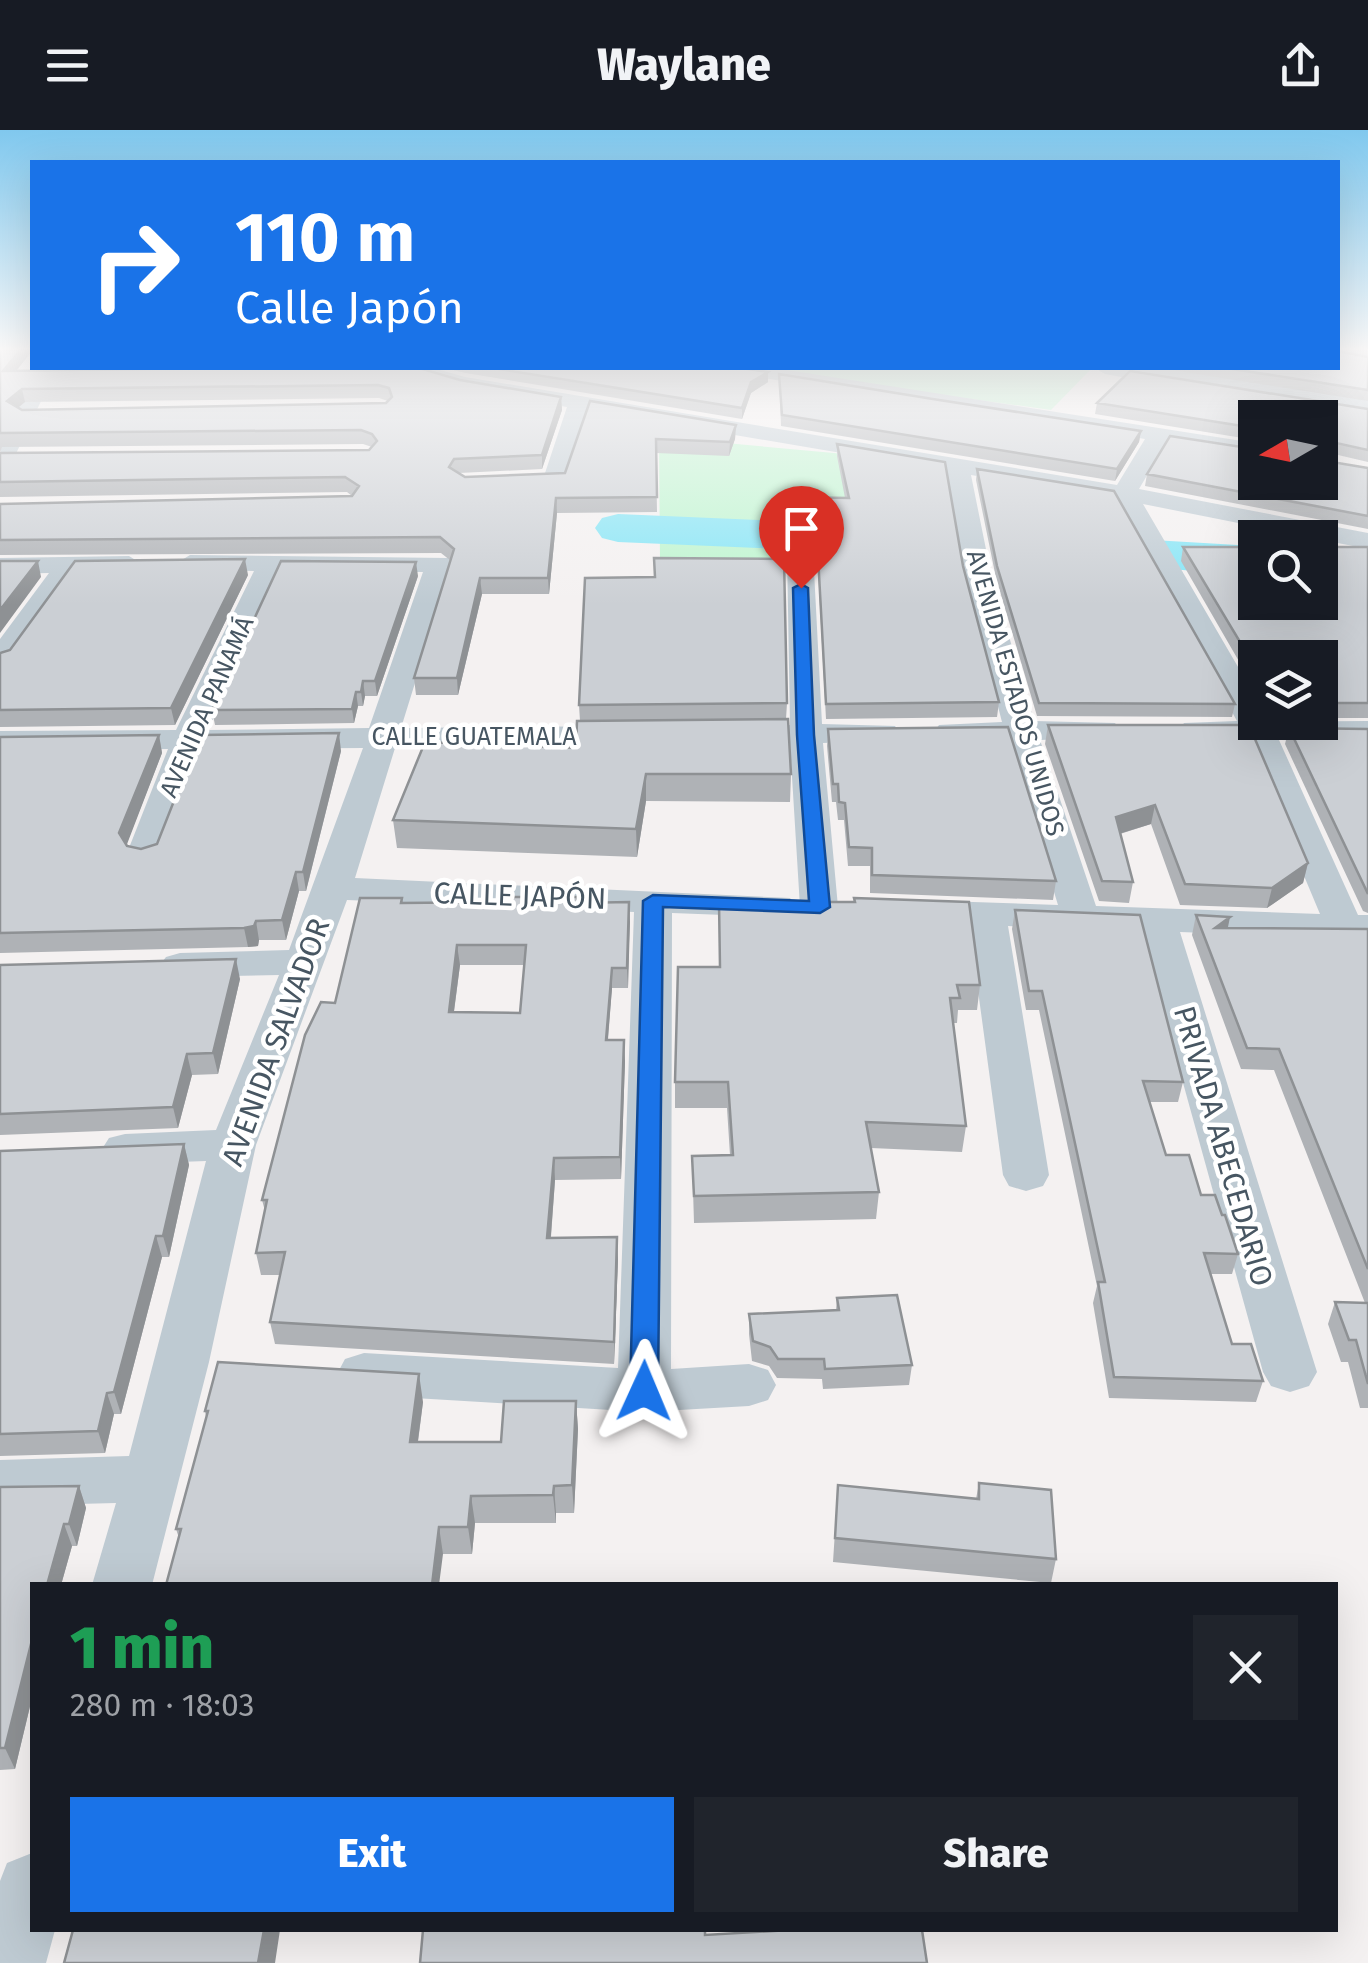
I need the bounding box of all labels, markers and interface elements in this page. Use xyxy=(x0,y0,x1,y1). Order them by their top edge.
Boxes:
icon: menu xyxy=(40,38,95,93)
text: Waylane xyxy=(597,38,771,92)
icon: share xyxy=(1273,38,1328,93)
text: 110 m xyxy=(235,196,415,280)
icon: right xyxy=(70,200,200,330)
text: Calle Japón xyxy=(235,281,464,335)
north arrow xyxy=(1238,400,1338,500)
map controls xyxy=(1238,400,1338,740)
pin xyxy=(759,486,844,589)
icon: arrive xyxy=(774,501,829,556)
button: search xyxy=(1238,520,1338,620)
street label: AVENIDA ESTADOS UNIDOS xyxy=(960,546,1070,840)
street label: AVENIDA PANAMÁ xyxy=(153,611,261,802)
button: layers xyxy=(1238,640,1338,740)
street label: CALLE GUATEMALA xyxy=(371,722,577,752)
street label: CALLE JAPÓN xyxy=(433,875,607,917)
street label: AVENIDA SALVADOR xyxy=(215,913,337,1171)
street label: PRIVADA ABECEDARIO xyxy=(1166,1002,1280,1290)
position arrow xyxy=(592,1339,696,1443)
text: 1 min xyxy=(70,1612,214,1684)
button: close xyxy=(1193,1615,1298,1720)
text: 280 m · 18:03 xyxy=(70,1686,255,1724)
button: Exit xyxy=(70,1797,674,1912)
button: Share xyxy=(694,1797,1298,1912)

